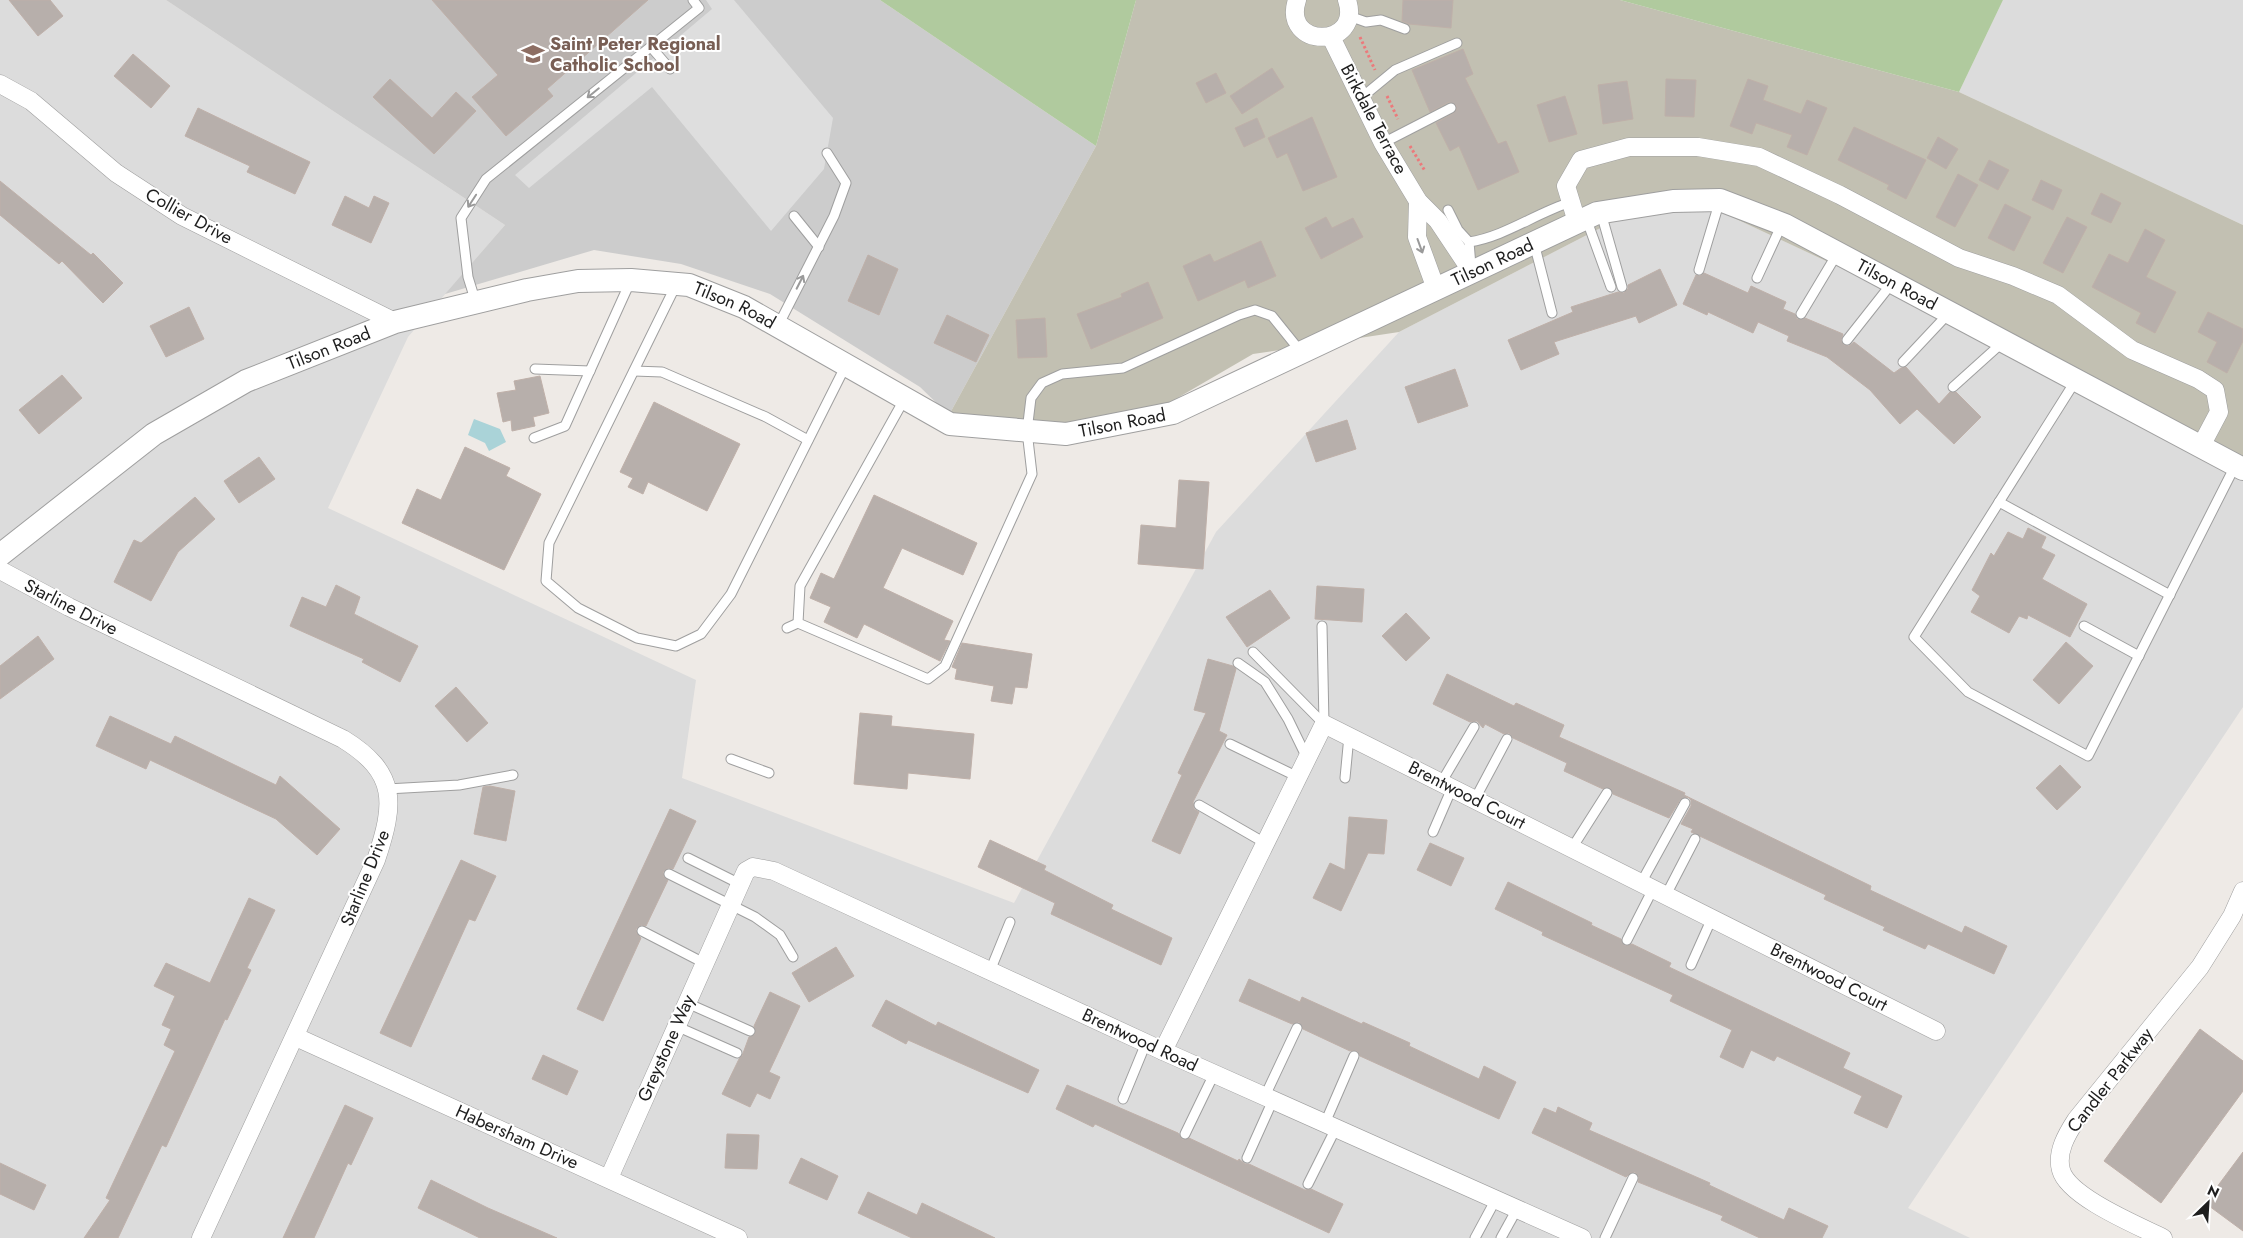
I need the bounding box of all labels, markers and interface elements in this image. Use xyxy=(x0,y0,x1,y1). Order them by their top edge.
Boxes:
place label: Saint Peter Regional Catholic School xyxy=(550,31,721,78)
school or university icon: Saint Peter Regional Catholic School xyxy=(520,41,546,67)
street label: Birkdale Terrace xyxy=(1334,59,1414,179)
one-way arrow xyxy=(587,88,600,99)
street label: Collier Drive xyxy=(141,181,237,251)
one-way arrow xyxy=(467,193,477,207)
street label: Tilson Road xyxy=(1447,232,1538,293)
one-way arrow xyxy=(1416,237,1425,253)
street label: Tilson Road xyxy=(1852,252,1942,317)
street label: Tilson Road xyxy=(690,275,781,335)
one-way arrow xyxy=(795,275,805,290)
street label: Tilson Road xyxy=(283,320,374,377)
street label: Tilson Road xyxy=(1077,402,1168,444)
street label: Starline Drive xyxy=(20,572,122,642)
street label: Brentwood Court xyxy=(1404,754,1531,836)
street label: Starline Drive xyxy=(334,826,396,930)
street label: Brentwood Court xyxy=(1766,936,1893,1018)
street label: Greystone Way xyxy=(631,990,701,1106)
street label: Brentwood Road xyxy=(1078,1002,1202,1078)
street label: Candler Parkway xyxy=(2061,1022,2159,1138)
street label: Habersham Drive xyxy=(451,1098,583,1176)
north arrow xyxy=(2183,1178,2233,1228)
text: N xyxy=(2204,1180,2223,1203)

